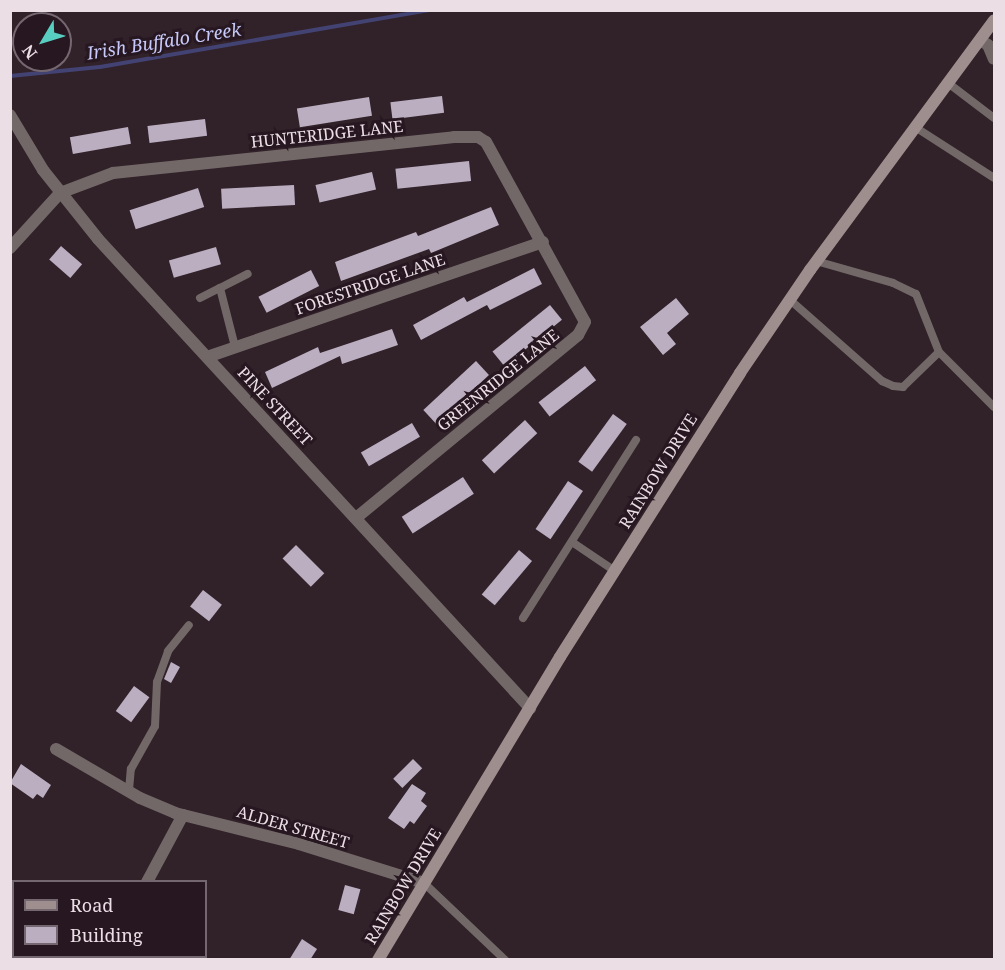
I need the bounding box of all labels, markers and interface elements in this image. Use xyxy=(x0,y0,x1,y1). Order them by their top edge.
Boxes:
north arrow xyxy=(12,12,72,72)
water label: Irish Buffalo Creek xyxy=(85,18,243,64)
text: N xyxy=(17,40,42,64)
street label: HUNTERIDGE LANE xyxy=(250,116,404,152)
street label: FORESTRIDGE LANE xyxy=(293,249,447,319)
street label: GREENRIDGE LANE xyxy=(433,325,563,435)
street label: PINE STREET xyxy=(234,363,316,449)
street label: RAINBOW DRIVE xyxy=(615,410,701,532)
street label: ALDER STREET xyxy=(235,802,351,852)
street label: RAINBOW DRIVE xyxy=(361,825,445,947)
legend xyxy=(12,880,207,958)
text: Road xyxy=(70,893,113,917)
text: Building xyxy=(70,923,143,947)

